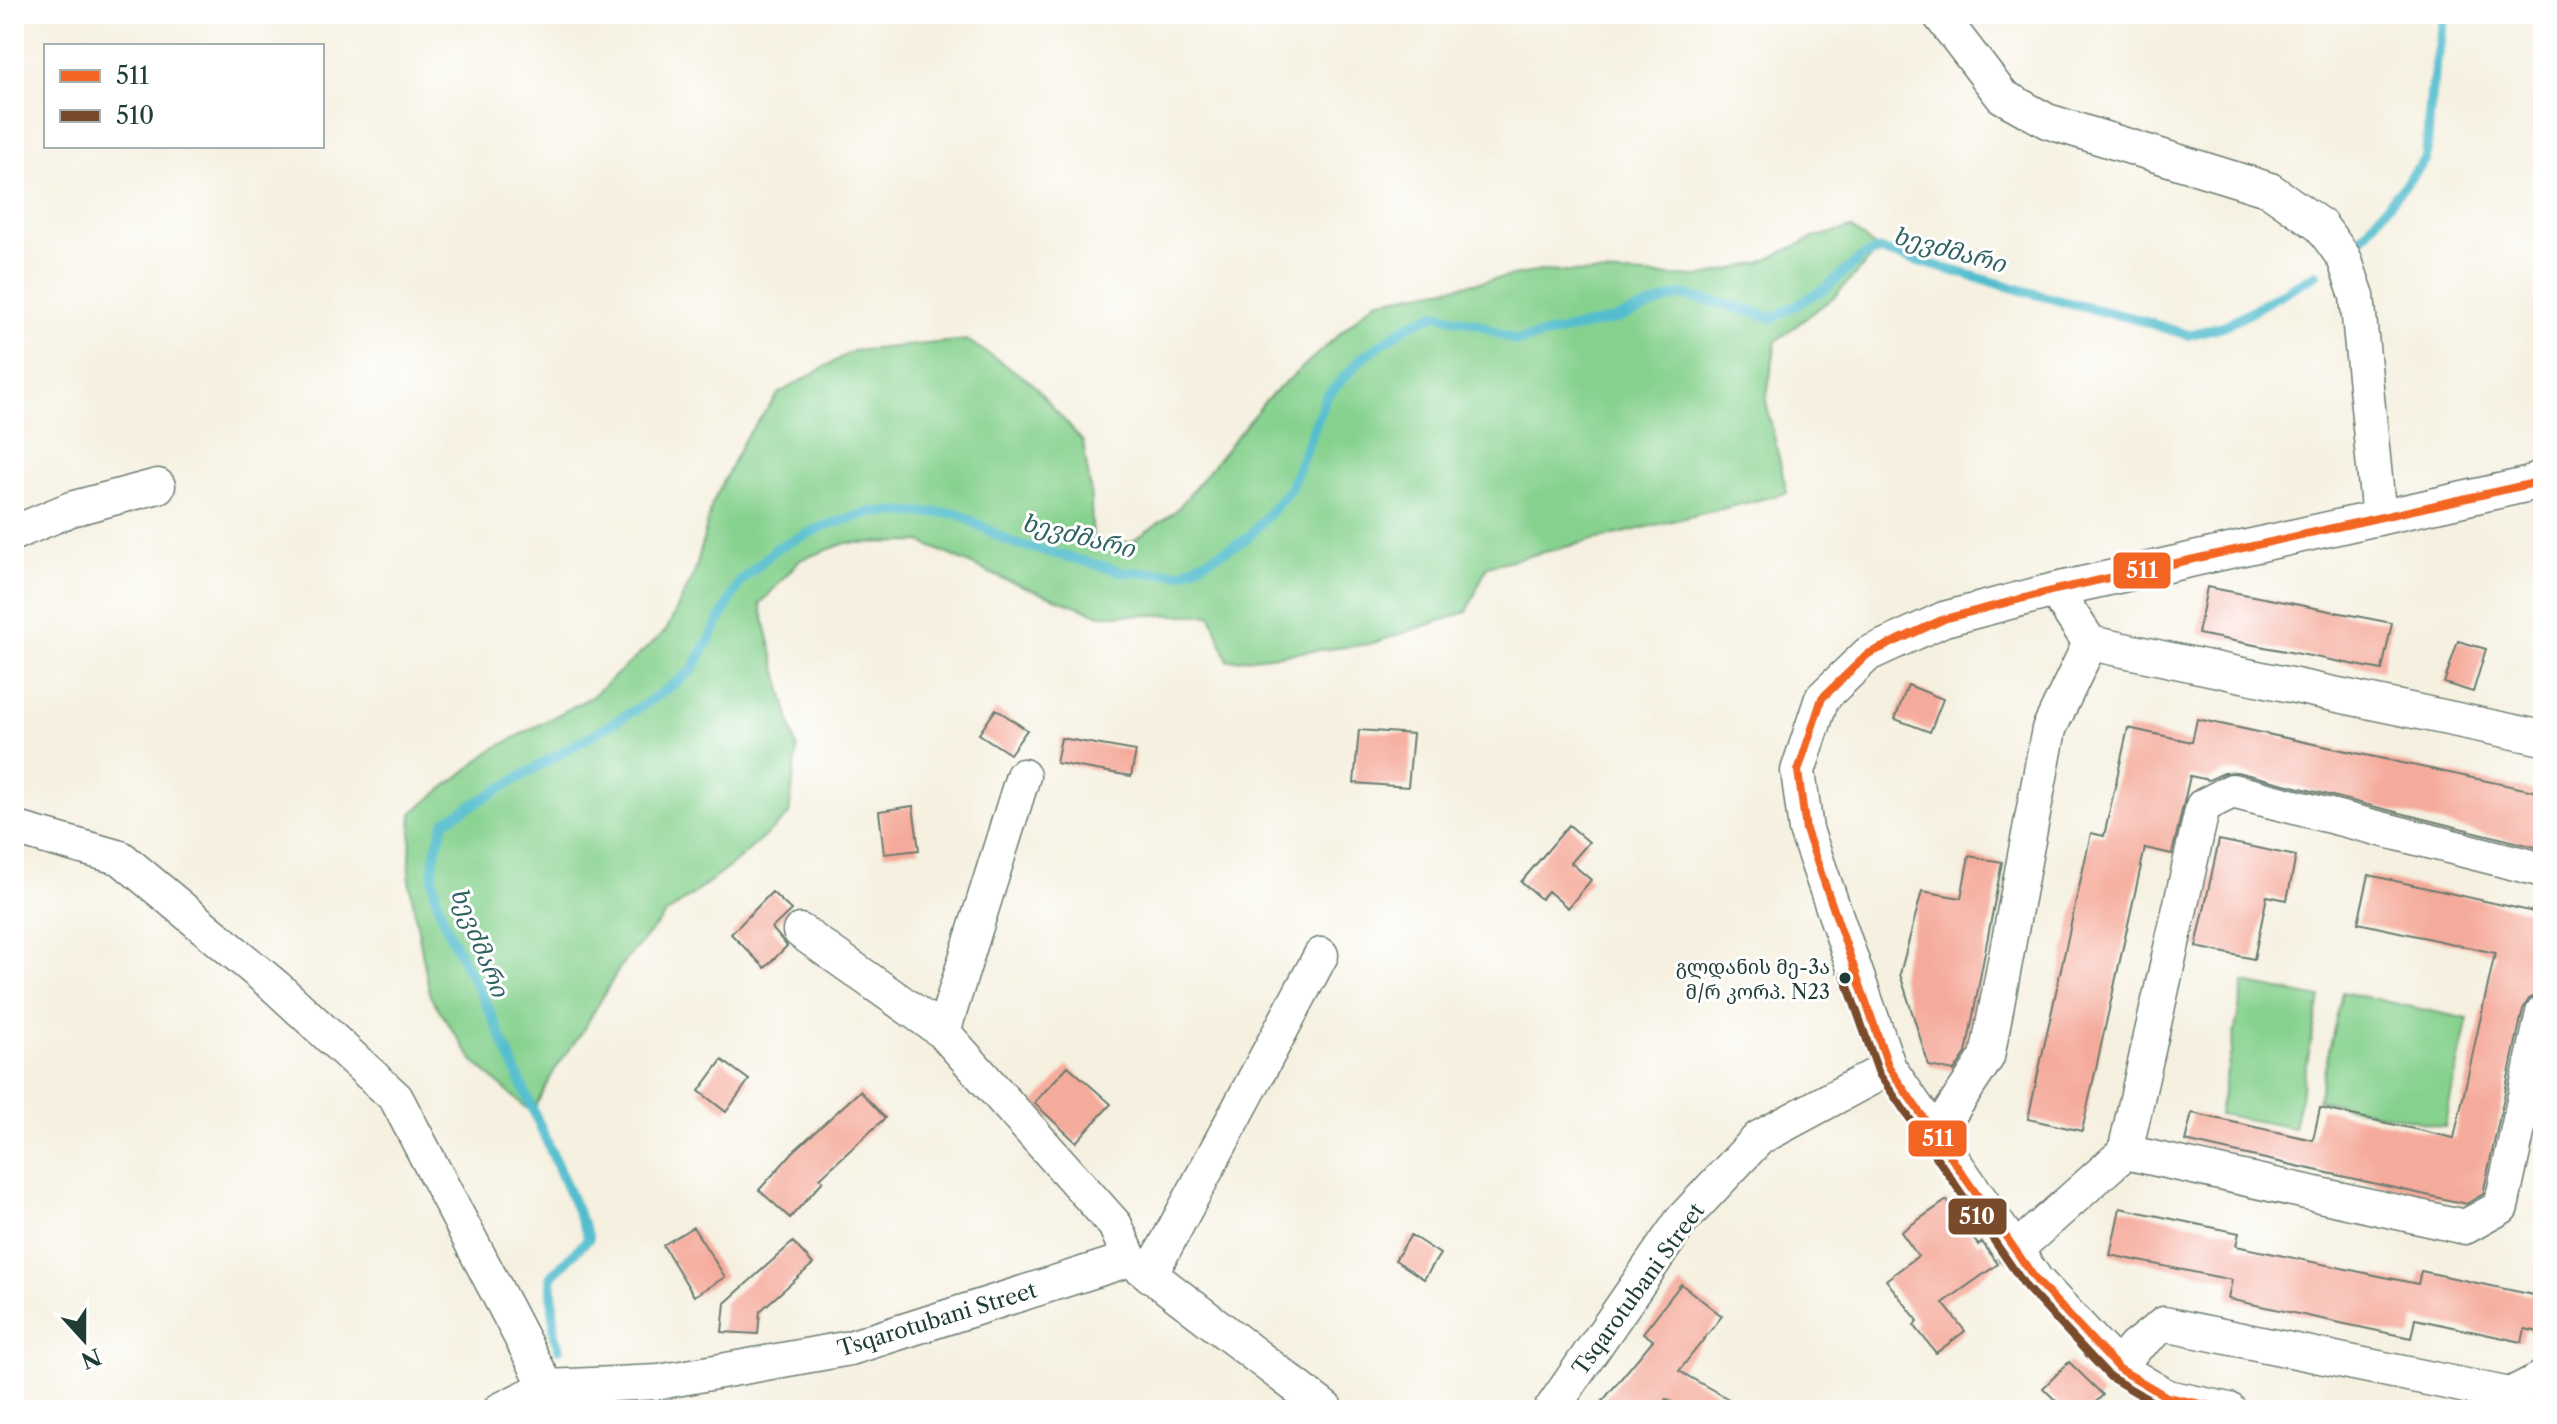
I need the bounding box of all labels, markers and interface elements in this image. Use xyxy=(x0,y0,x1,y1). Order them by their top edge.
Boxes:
legend xyxy=(44,44,324,148)
text: 511 xyxy=(116,61,149,90)
text: 510 xyxy=(116,101,154,130)
water label: ხევძმარი xyxy=(1889,221,2010,280)
water label: ხევძმარი xyxy=(1018,507,1139,565)
line badge: 511 xyxy=(2112,551,2172,590)
text: 511 xyxy=(2126,557,2158,584)
water label: ხევძმარი xyxy=(443,883,515,1003)
place label: გლდანის მე-3ა მ/რ კორპ. N23 xyxy=(1676,955,1830,1004)
marker: გლდანის მე-3ა მ/რ კორპ. N23 xyxy=(1837,970,1853,986)
line badge: 511 xyxy=(1907,1119,1968,1158)
text: 511 xyxy=(1922,1125,1954,1152)
line badge: 510 xyxy=(1947,1197,2008,1236)
street label: Tsqarotubani Street xyxy=(1567,1198,1710,1381)
text: 510 xyxy=(1959,1203,1995,1230)
street label: Tsqarotubani Street xyxy=(834,1276,1040,1363)
north arrow xyxy=(44,1300,124,1380)
text: N xyxy=(77,1342,105,1374)

